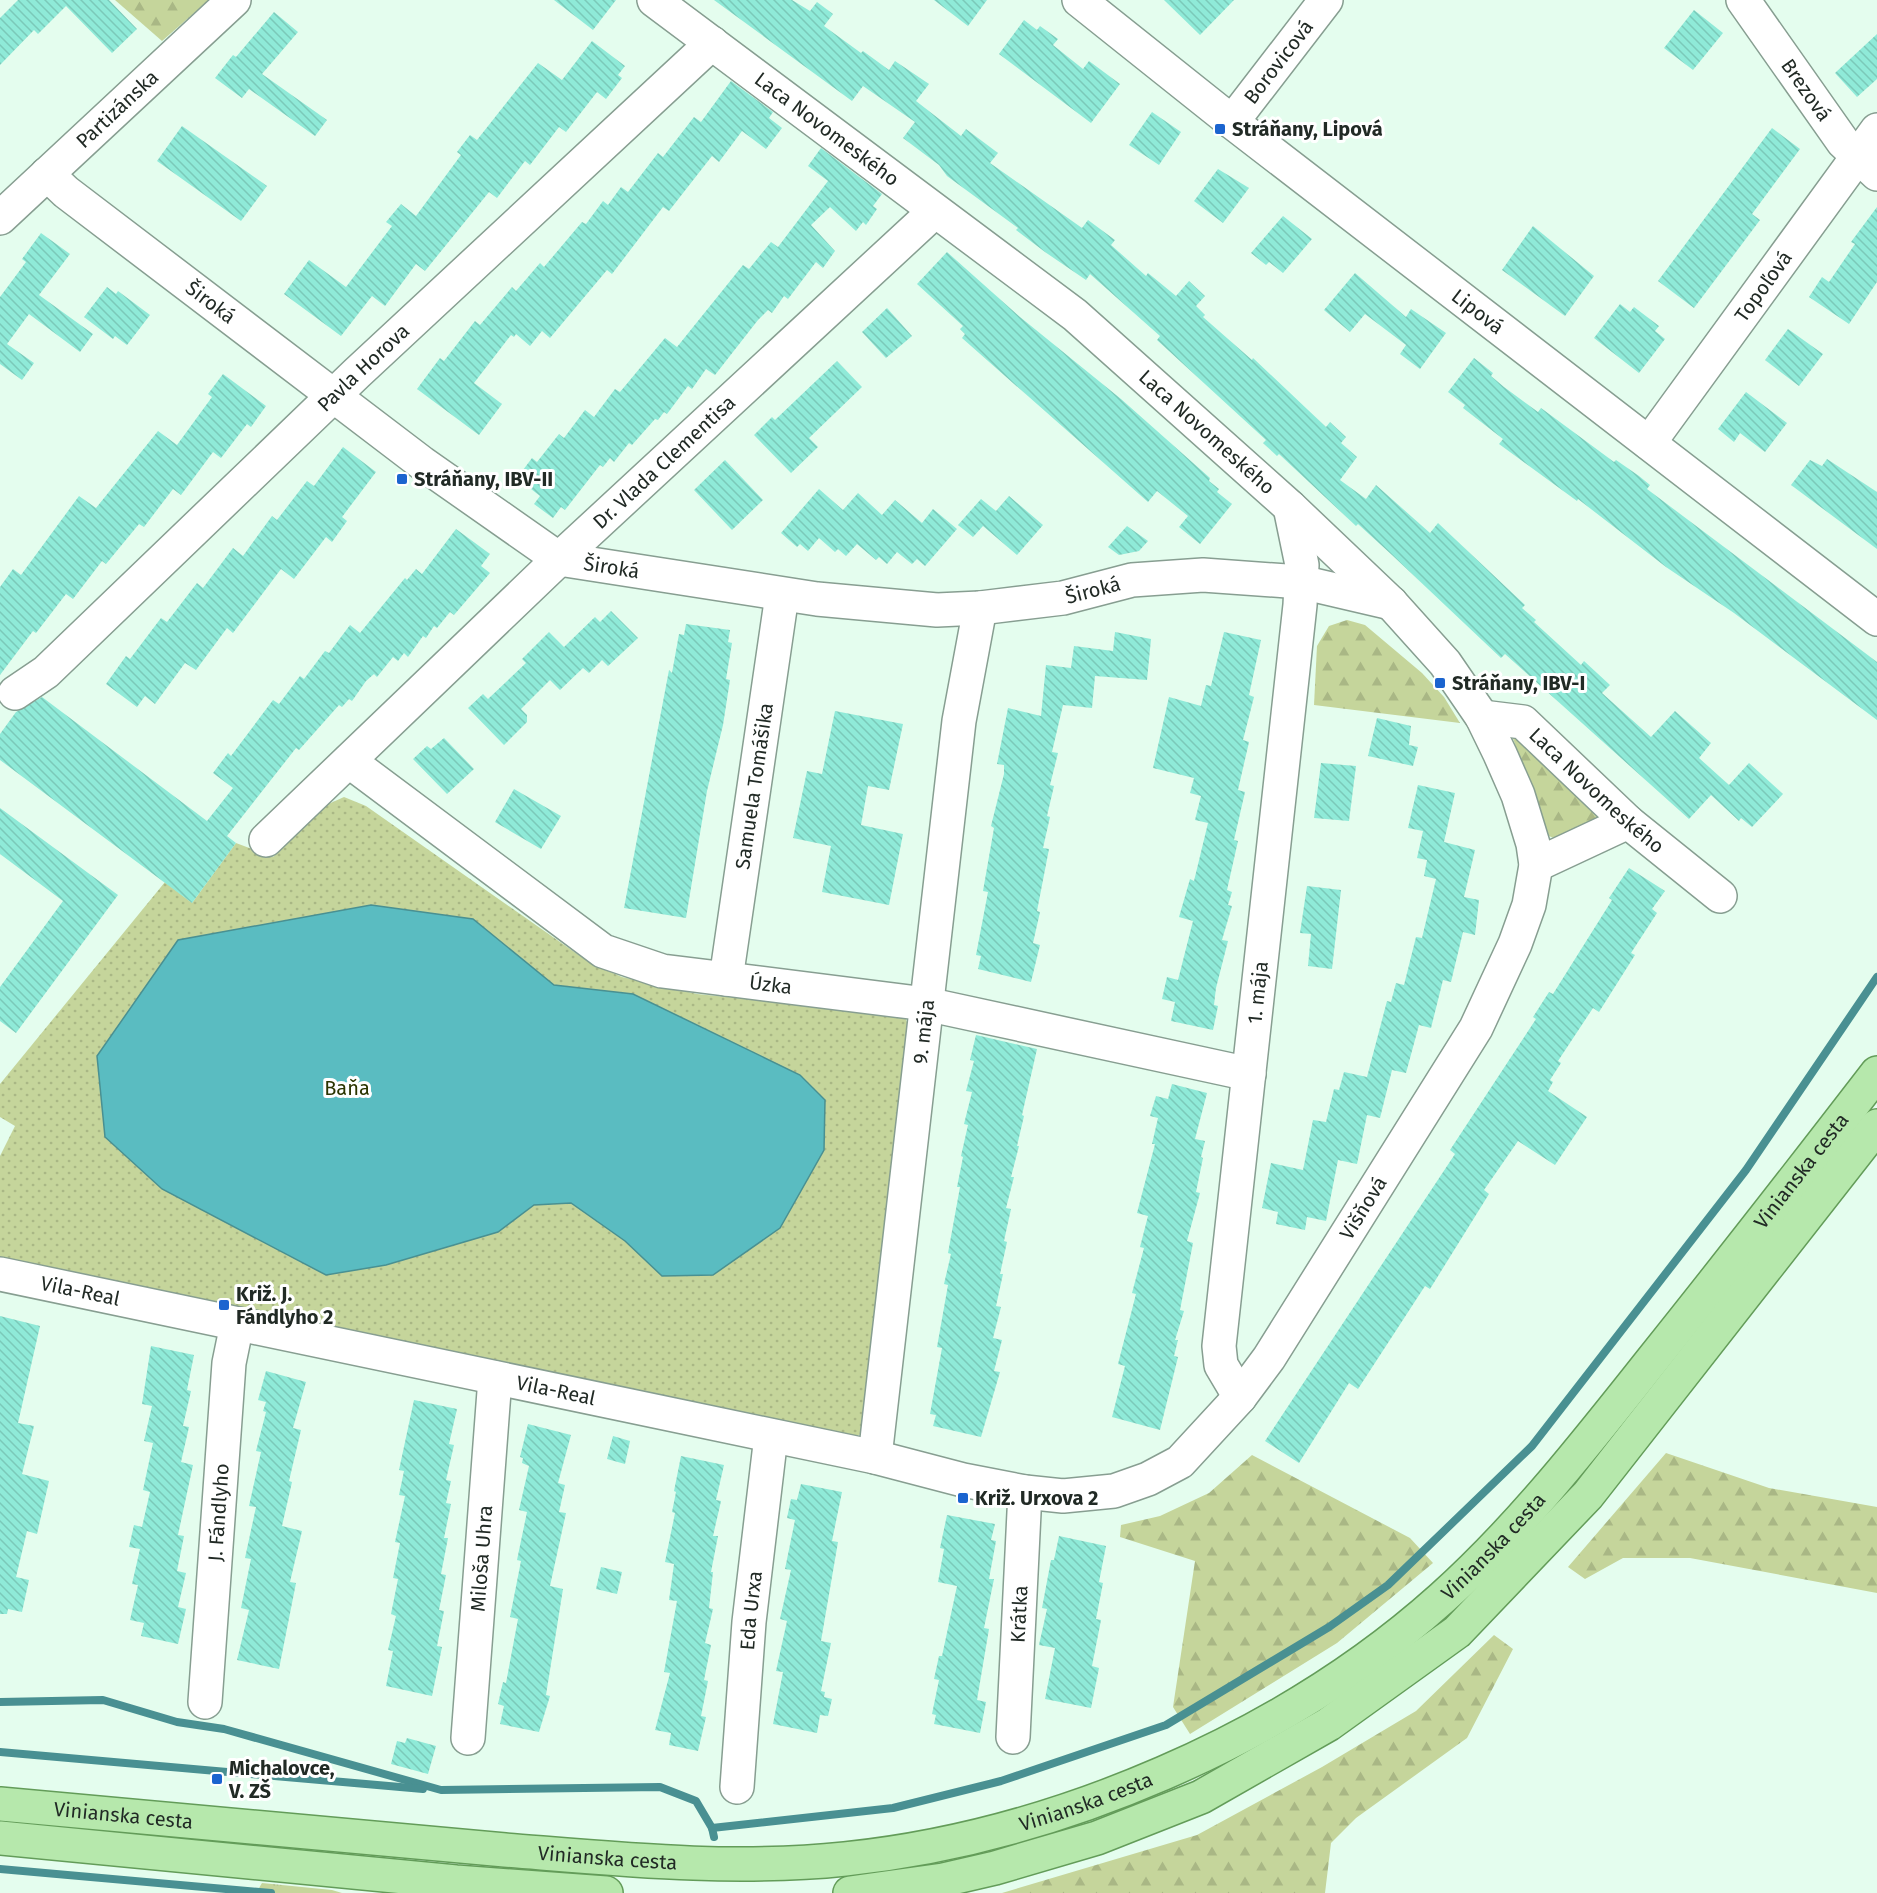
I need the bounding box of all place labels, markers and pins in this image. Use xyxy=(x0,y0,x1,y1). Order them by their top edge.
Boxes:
place label: Stráňany, Lipová xyxy=(1232,117,1383,141)
marker: Stráňany, Lipová xyxy=(1213,122,1227,136)
place label: Stráňany, IBV-II xyxy=(414,467,553,491)
marker: Stráňany, IBV-II xyxy=(395,472,409,486)
place label: Stráňany, IBV-I xyxy=(1452,671,1585,695)
marker: Stráňany, IBV-I xyxy=(1433,676,1447,690)
place label: Križ. J. Fándlyho 2 xyxy=(236,1282,333,1329)
marker: Križ. J. Fándlyho 2 xyxy=(217,1298,231,1312)
place label: Križ. Urxova 2 xyxy=(975,1486,1098,1510)
marker: Križ. Urxova 2 xyxy=(956,1491,970,1505)
place label: Michalovce, V. ZŠ xyxy=(228,1756,335,1803)
marker: Michalovce, V. ZŠ xyxy=(210,1772,224,1786)

